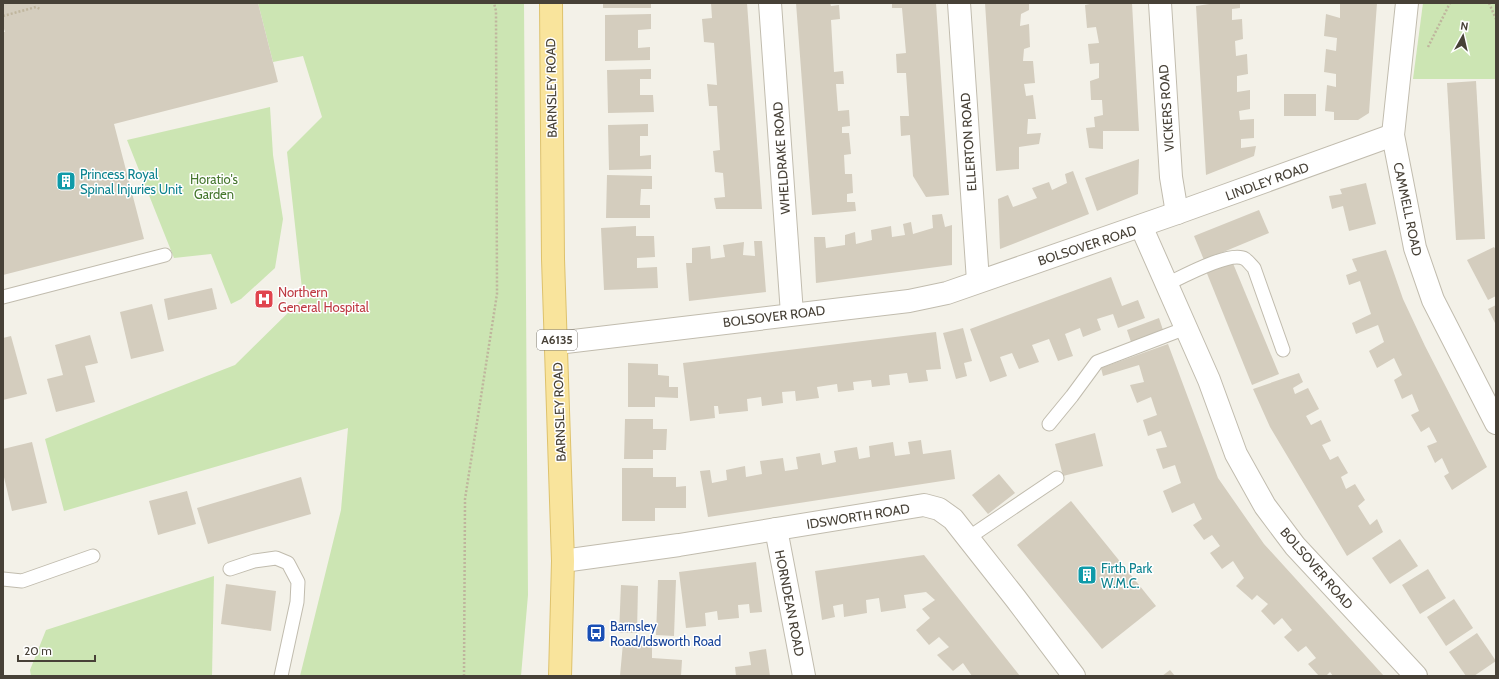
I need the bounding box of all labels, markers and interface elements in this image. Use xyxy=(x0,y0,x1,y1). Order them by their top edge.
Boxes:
north arrow xyxy=(1443,16,1483,56)
text: N xyxy=(1460,19,1469,34)
street label: BARNSLEY ROAD xyxy=(542,38,560,138)
street label: VICKERS ROAD xyxy=(1155,64,1177,152)
street label: ELLERTON ROAD xyxy=(957,92,979,192)
street label: WHELDRAKE ROAD xyxy=(769,101,793,215)
street label: LINDLEY ROAD xyxy=(1223,159,1311,203)
street label: CAMMELL ROAD xyxy=(1390,161,1426,257)
place label: Princess Royal Spinal Injuries Unit xyxy=(80,166,183,198)
building icon: Princess Royal Spinal Injuries Unit xyxy=(55,170,77,192)
park label: Horatio's Garden xyxy=(190,171,238,202)
street label: BOLSOVER ROAD xyxy=(1036,222,1138,268)
place label: Northern General Hospital xyxy=(278,284,369,315)
hospital icon: Northern General Hospital xyxy=(253,288,275,310)
street label: BOLSOVER ROAD xyxy=(722,302,826,330)
road number: A6135 xyxy=(537,330,577,350)
street label: BARNSLEY ROAD xyxy=(549,362,569,462)
street label: IDSWORTH ROAD xyxy=(805,500,911,532)
street label: BOLSOVER ROAD xyxy=(1277,524,1357,612)
street label: HORNDEAN ROAD xyxy=(772,548,808,658)
place label: Firth Park W.M.C. xyxy=(1101,560,1153,591)
building icon: Firth Park W.M.C. xyxy=(1076,564,1098,586)
place label: Barnsley Road/Idsworth Road xyxy=(610,618,721,649)
bus stop icon: Barnsley Road/Idsworth Road xyxy=(585,622,607,644)
scale bar xyxy=(18,637,95,663)
text: 20 m xyxy=(24,643,52,658)

